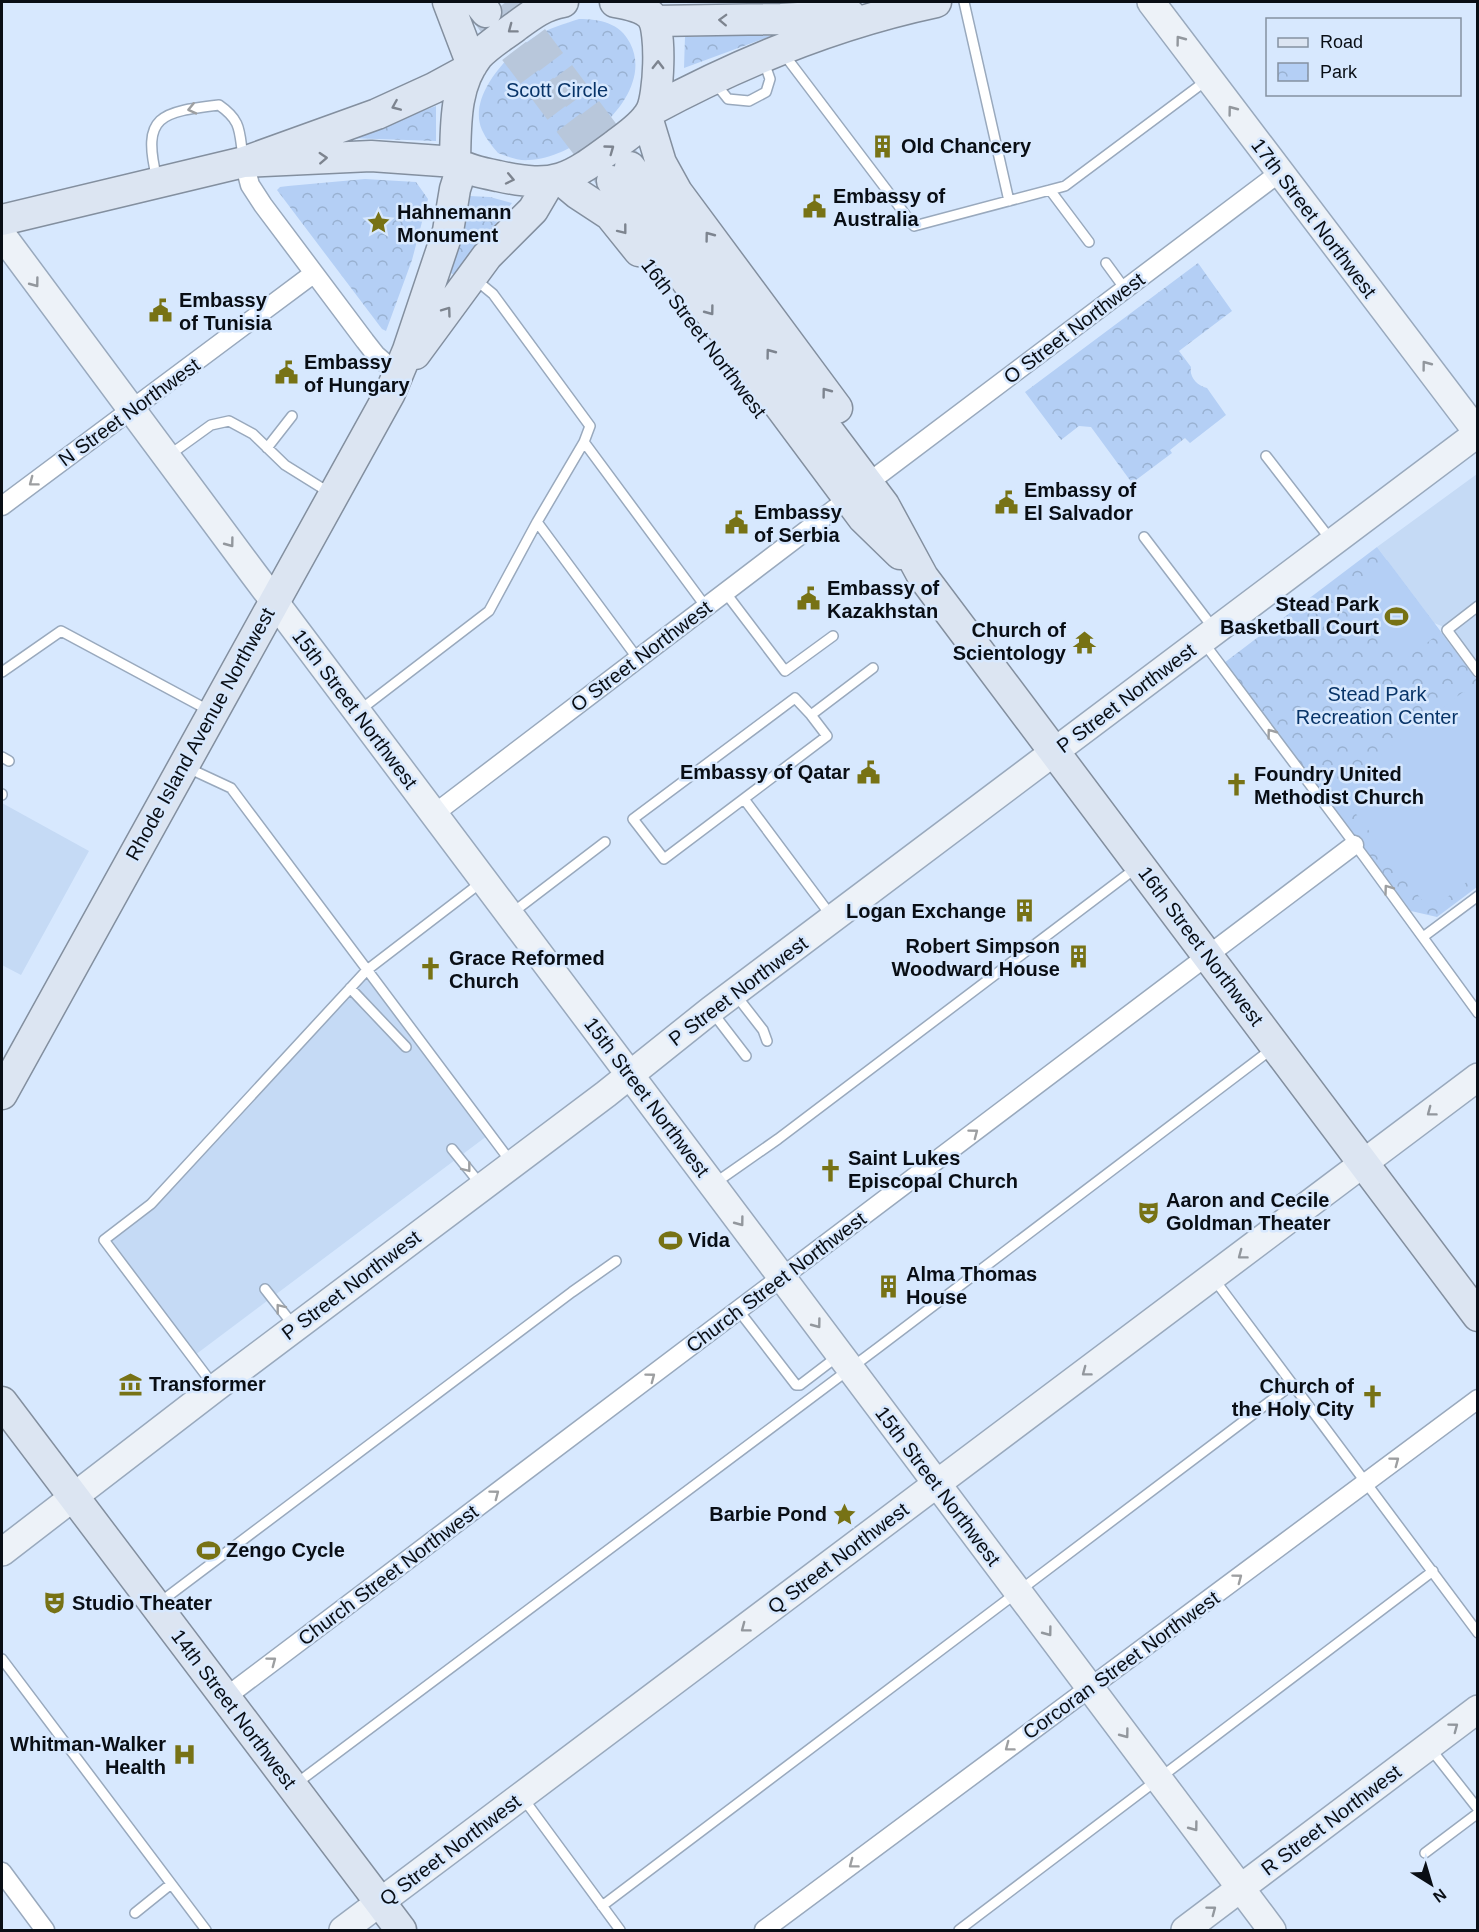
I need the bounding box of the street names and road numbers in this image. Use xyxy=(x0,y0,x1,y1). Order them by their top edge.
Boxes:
street label: 17th Street Northwest xyxy=(1247,134,1381,302)
street label: 16th Street Northwest xyxy=(637,254,771,422)
street label: O Street Northwest xyxy=(999,268,1149,388)
street label: N Street Northwest xyxy=(54,353,204,471)
street label: O Street Northwest xyxy=(566,596,716,716)
street label: Rhode Island Avenue Northwest xyxy=(121,603,279,864)
street label: 15th Street Northwest xyxy=(288,625,422,793)
street label: P Street Northwest xyxy=(1053,639,1200,757)
street label: 16th Street Northwest xyxy=(1134,862,1268,1030)
street label: P Street Northwest xyxy=(665,932,812,1050)
street label: 15th Street Northwest xyxy=(580,1013,714,1181)
street label: Church Street Northwest xyxy=(682,1207,870,1357)
street label: P Street Northwest xyxy=(278,1226,425,1344)
street label: 15th Street Northwest xyxy=(871,1402,1005,1570)
street label: Q Street Northwest xyxy=(763,1498,913,1618)
street label: Church Street Northwest xyxy=(294,1500,482,1650)
street label: Corcoran Street Northwest xyxy=(1019,1586,1224,1743)
street label: 14th Street Northwest xyxy=(167,1625,301,1793)
street label: R Street Northwest xyxy=(1257,1760,1405,1880)
street label: Q Street Northwest xyxy=(375,1790,525,1910)

